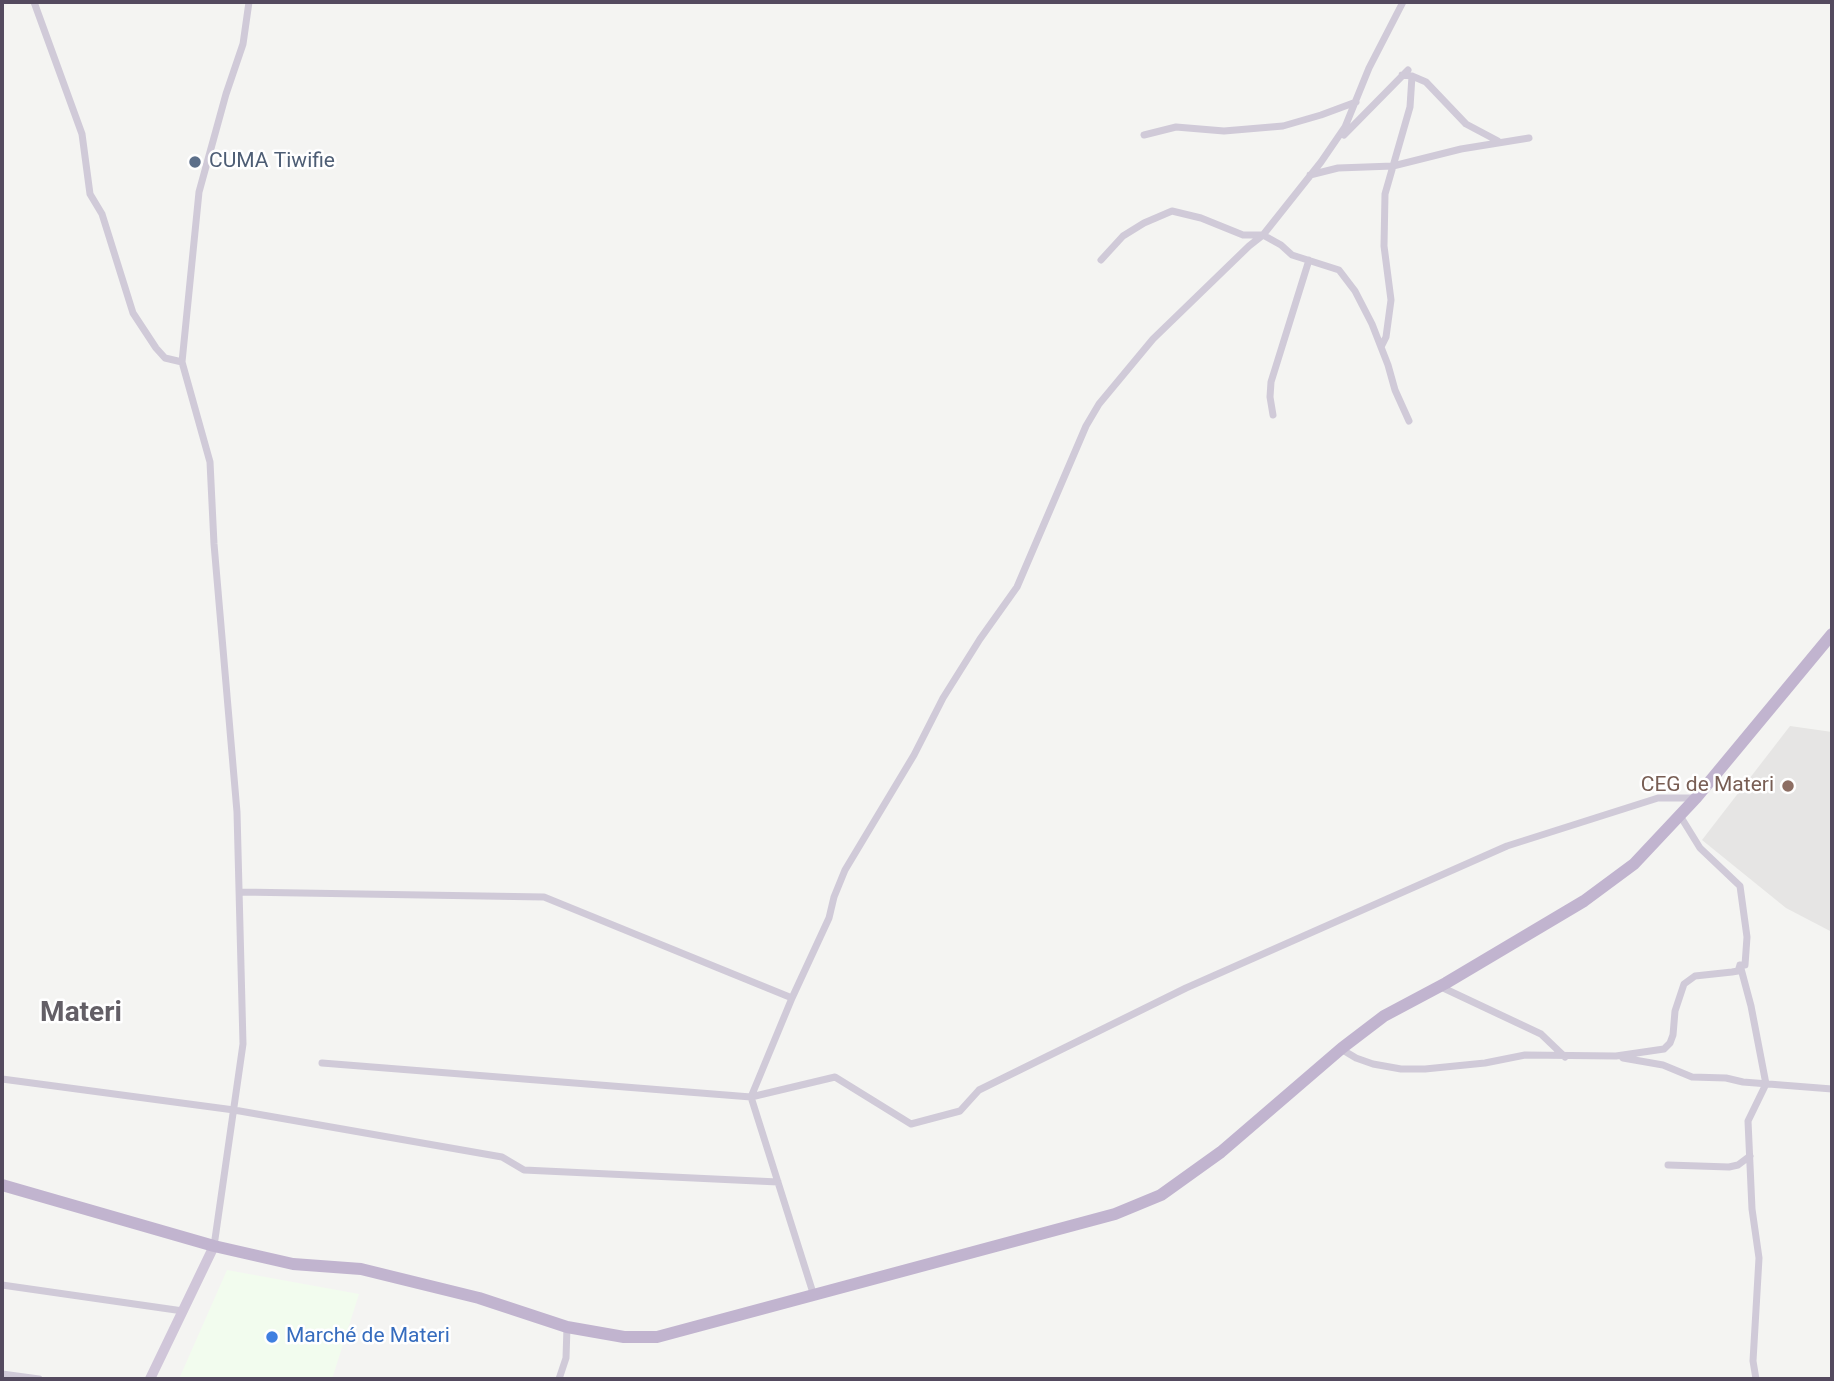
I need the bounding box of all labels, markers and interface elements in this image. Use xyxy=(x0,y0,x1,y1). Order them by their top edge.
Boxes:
place label: CUMA Tiwifie xyxy=(209,149,335,175)
marker: CUMA Tiwifie xyxy=(187,154,203,170)
place label: CEG de Materi xyxy=(1641,773,1774,799)
marker: CEG de Materi xyxy=(1780,778,1796,794)
district label: Materi xyxy=(40,997,122,1031)
place label: Marché de Materi xyxy=(286,1324,450,1350)
marker: Marché de Materi xyxy=(264,1329,280,1345)

